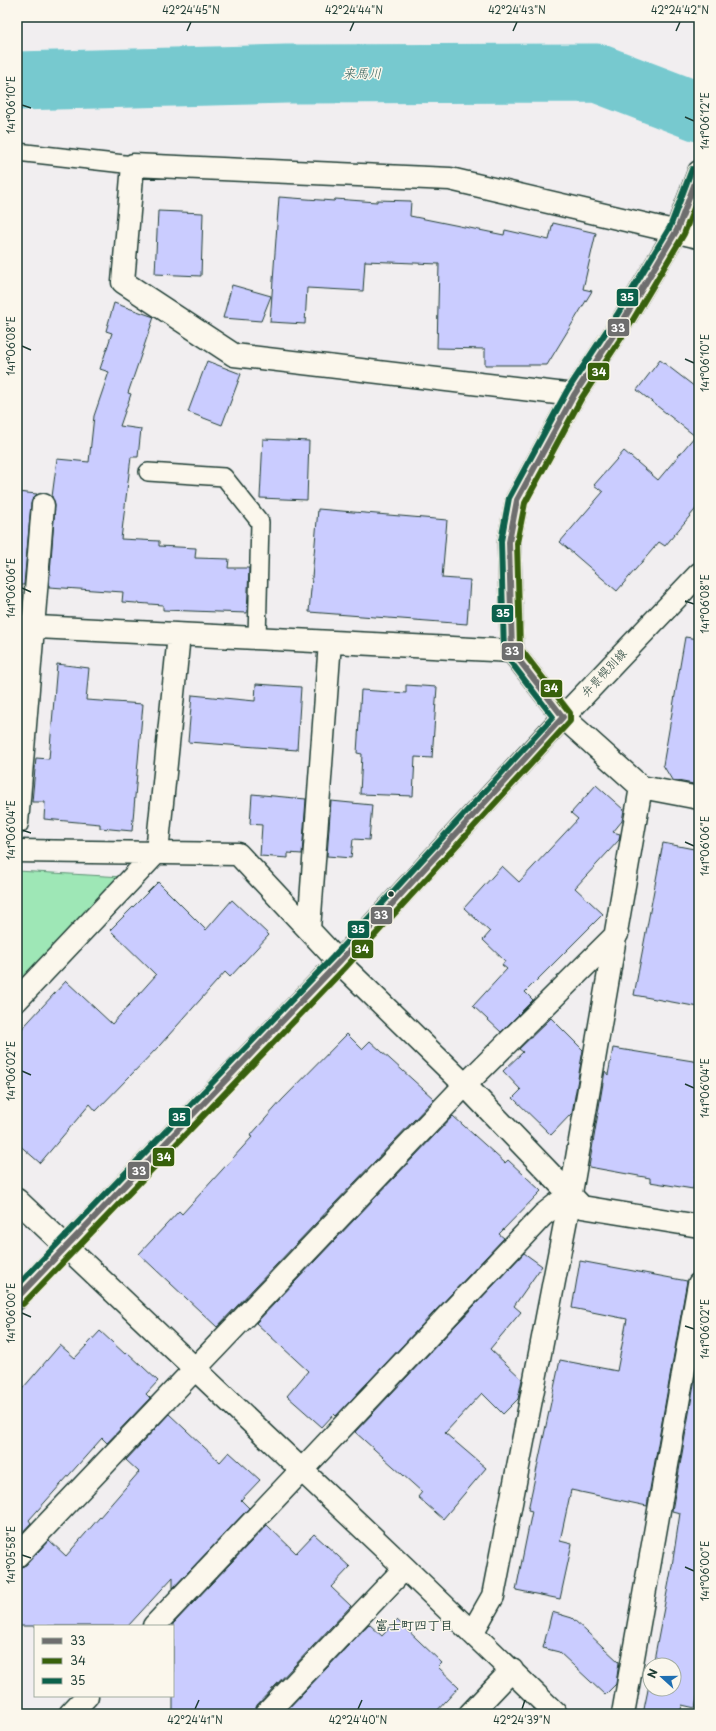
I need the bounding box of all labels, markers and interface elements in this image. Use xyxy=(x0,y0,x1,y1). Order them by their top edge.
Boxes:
text: 42°24'45"N xyxy=(162,2,220,17)
text: 42°24'44"N xyxy=(325,2,383,17)
text: 42°24'43"N xyxy=(488,2,546,17)
text: 42°24'42"N xyxy=(651,2,709,17)
water label: 来馬川 xyxy=(342,63,382,82)
text: 141°06'10"E xyxy=(3,76,18,134)
text: 141°06'12"E xyxy=(697,92,712,150)
line badge: 35 xyxy=(616,288,639,307)
text: 35 xyxy=(620,288,634,305)
text: 141°06'08"E xyxy=(3,316,18,376)
line badge: 33 xyxy=(607,318,630,337)
text: 33 xyxy=(611,319,625,336)
text: 141°06'10"E xyxy=(697,334,712,392)
line badge: 34 xyxy=(587,362,610,381)
text: 34 xyxy=(592,363,607,380)
text: 141°06'06"E xyxy=(3,558,18,618)
text: 141°06'08"E xyxy=(697,574,712,634)
line badge: 35 xyxy=(491,604,514,623)
text: 35 xyxy=(496,604,510,621)
line badge: 33 xyxy=(501,642,524,661)
text: 33 xyxy=(505,642,519,659)
street label: 弁景幌別線 xyxy=(576,644,630,700)
line badge: 34 xyxy=(540,679,563,698)
text: 34 xyxy=(544,679,559,696)
text: 141°06'04"E xyxy=(3,800,18,860)
text: 141°06'06"E xyxy=(697,816,712,876)
unlabelled marker xyxy=(386,889,396,899)
line badge: 33 xyxy=(370,906,393,925)
text: 33 xyxy=(374,906,388,923)
line badge: 35 xyxy=(347,920,370,939)
text: 35 xyxy=(351,920,365,937)
line badge: 34 xyxy=(351,939,374,959)
text: 34 xyxy=(355,940,370,957)
text: 141°06'02"E xyxy=(3,1041,18,1101)
text: 141°06'04"E xyxy=(697,1058,712,1118)
line badge: 35 xyxy=(168,1107,191,1127)
text: 35 xyxy=(172,1108,186,1125)
line badge: 34 xyxy=(152,1147,175,1167)
text: 34 xyxy=(157,1148,172,1165)
line badge: 33 xyxy=(127,1161,150,1180)
text: 33 xyxy=(132,1162,146,1179)
text: 141°06'00"E xyxy=(3,1283,18,1343)
text: 141°06'02"E xyxy=(697,1299,712,1359)
text: 141°05'58"E xyxy=(3,1526,18,1584)
text: 141°06'00"E xyxy=(697,1541,712,1601)
district label: 富士町四丁目 xyxy=(375,1615,453,1634)
legend xyxy=(34,1625,174,1697)
text: 33 xyxy=(70,1631,86,1649)
text: 34 xyxy=(70,1651,86,1669)
north arrow xyxy=(642,1657,682,1697)
text: N xyxy=(643,1666,662,1680)
text: 35 xyxy=(70,1671,85,1689)
text: 42°24'41"N xyxy=(167,1712,223,1727)
text: 42°24'40"N xyxy=(329,1712,388,1727)
text: 42°24'39"N xyxy=(493,1712,551,1727)

